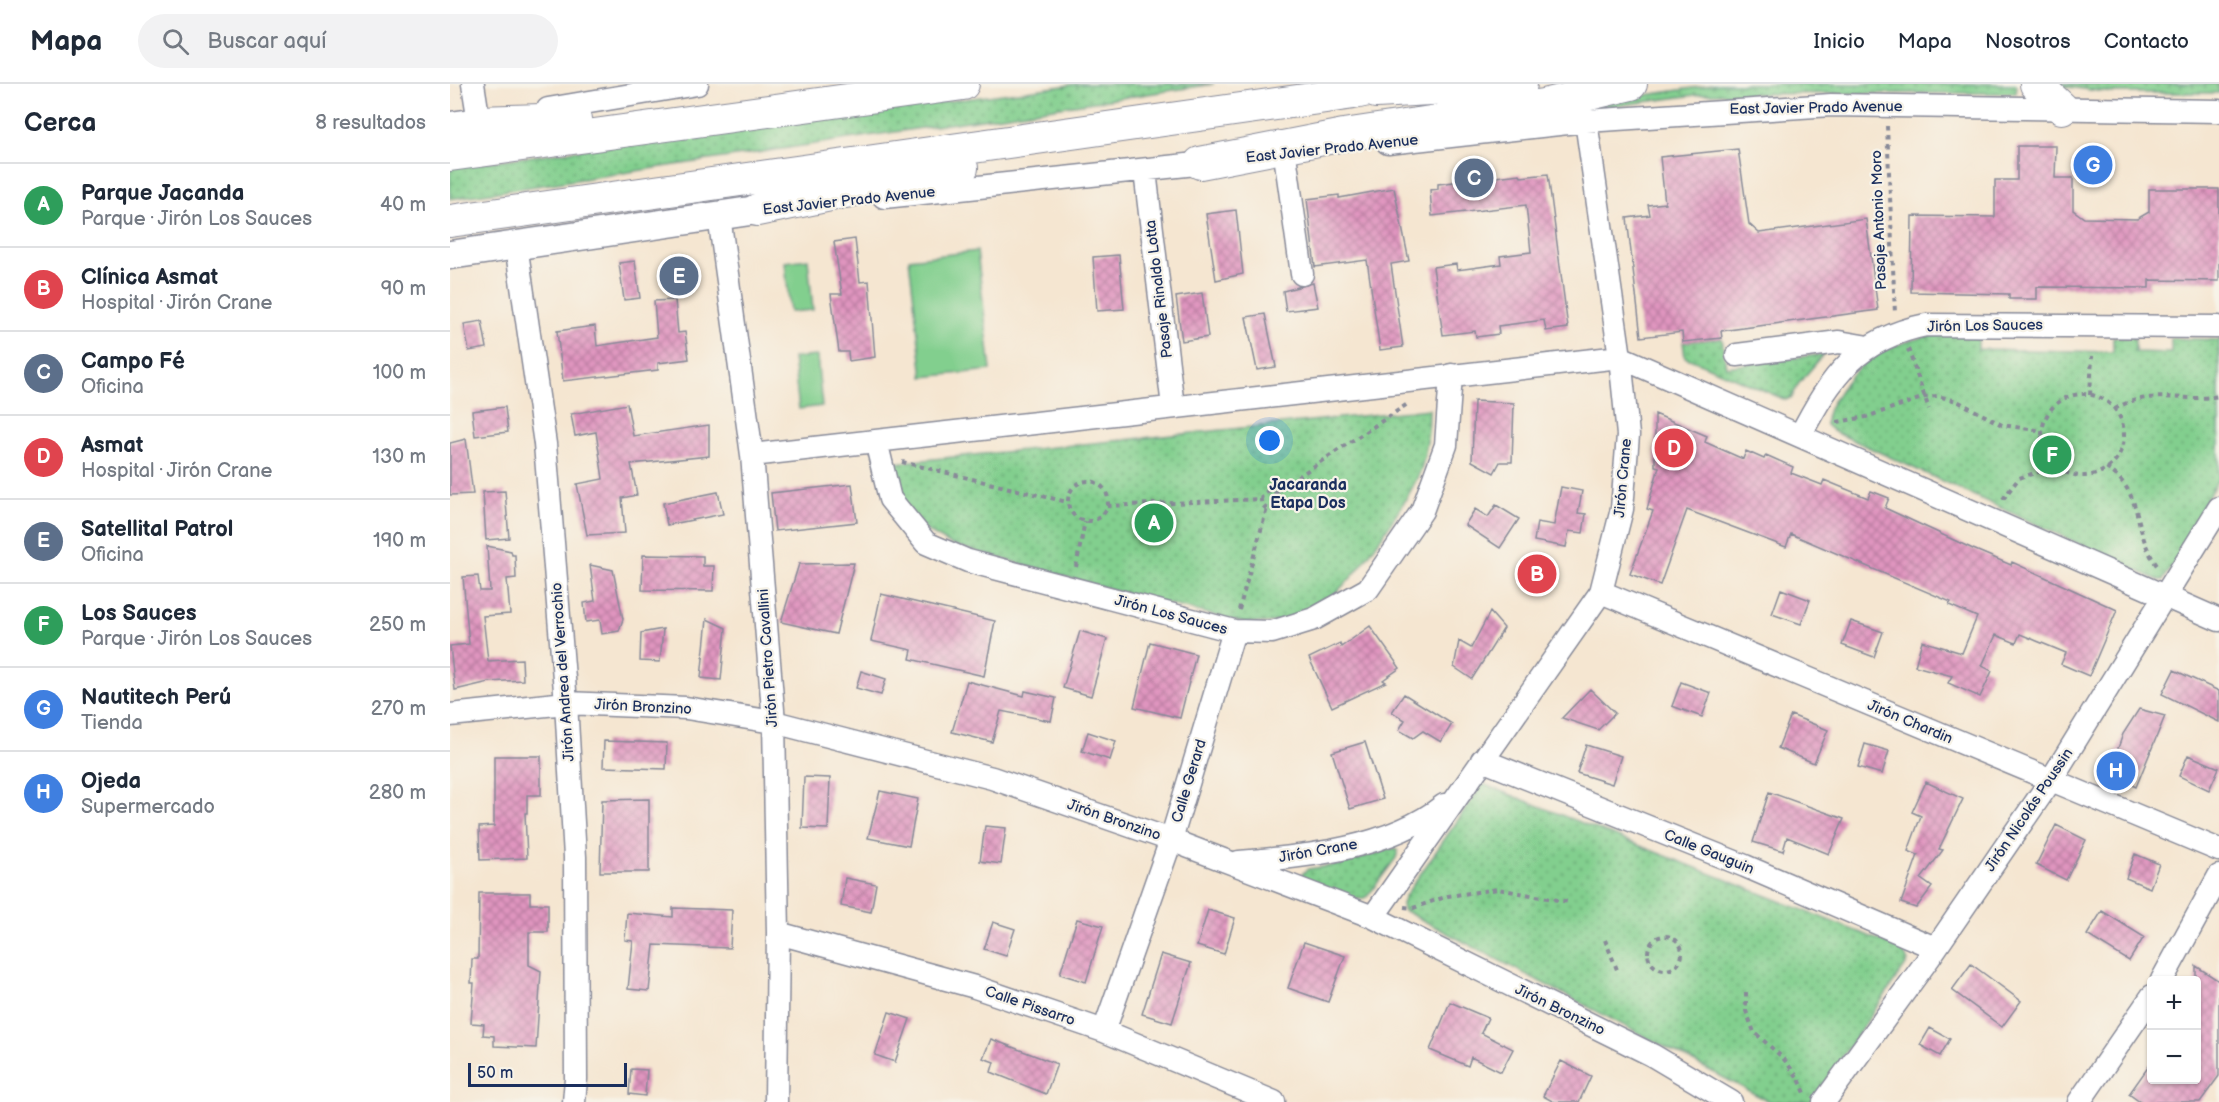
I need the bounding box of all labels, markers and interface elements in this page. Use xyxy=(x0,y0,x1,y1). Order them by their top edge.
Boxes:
search box xyxy=(138,14,558,68)
text: Mapa xyxy=(30,25,102,58)
icon: search xyxy=(159,25,192,58)
text: Buscar aquí xyxy=(207,28,326,55)
text: Inicio xyxy=(1814,29,1865,54)
text: Mapa xyxy=(1898,29,1952,54)
text: Nosotros xyxy=(1985,29,2071,54)
text: Contacto xyxy=(2104,29,2189,54)
street label: East Javier Prado Avenue xyxy=(1729,97,1903,119)
text: Cerca xyxy=(24,108,96,139)
text: 8 resultados xyxy=(315,111,426,135)
street label: East Javier Prado Avenue xyxy=(1245,130,1419,168)
pin: G xyxy=(2074,142,2112,188)
street label: Pasaje Antonio Moro xyxy=(1867,150,1891,290)
pin: C xyxy=(1454,156,1494,200)
text: Parque Jacanda xyxy=(81,180,244,207)
street label: East Javier Prado Avenue xyxy=(762,182,936,220)
text: A xyxy=(37,193,50,217)
text: 40 m xyxy=(380,193,426,217)
text: Parque · Jirón Los Sauces xyxy=(81,207,312,231)
street label: Pasaje Rinaldo Lotta xyxy=(1141,219,1177,359)
pin: E xyxy=(660,254,698,298)
text: Clínica Asmat xyxy=(81,264,218,291)
text: B xyxy=(36,277,51,301)
text: 90 m xyxy=(381,277,426,301)
text: Hospital · Jirón Crane xyxy=(81,291,272,315)
street label: Jirón Los Sauces xyxy=(1927,315,2044,337)
text: Campo Fé xyxy=(81,348,185,375)
text: C xyxy=(36,361,51,385)
text: 100 m xyxy=(373,361,426,385)
text: Oficina xyxy=(81,375,144,399)
your location xyxy=(1255,426,1284,455)
pin: D xyxy=(1654,426,1694,470)
text: Asmat xyxy=(81,432,143,459)
pin: F xyxy=(2032,432,2072,478)
street label: Jirón Crane xyxy=(1610,438,1636,518)
text: D xyxy=(37,445,50,469)
text: 130 m xyxy=(372,445,426,469)
text: Hospital · Jirón Crane xyxy=(81,459,272,483)
district label: Jacaranda Etapa Dos xyxy=(1269,476,1347,513)
pin: A xyxy=(1134,500,1174,546)
text: Satellital Patrol xyxy=(81,516,233,543)
text: E xyxy=(37,529,50,553)
text: 190 m xyxy=(373,529,426,553)
text: Oficina xyxy=(81,543,144,567)
pin: B xyxy=(1518,552,1556,596)
street label: Jirón Andrea del Verrochio xyxy=(547,582,579,762)
street label: Jirón Pietro Cavallini xyxy=(754,588,782,728)
street label: Jirón Los Sauces xyxy=(1113,591,1230,639)
text: Los Sauces xyxy=(81,600,196,627)
text: F xyxy=(37,613,50,637)
text: 250 m xyxy=(369,613,426,637)
text: Parque · Jirón Los Sauces xyxy=(81,627,312,651)
text: Nautitech Perú xyxy=(81,684,231,711)
street label: Jirón Bronzino xyxy=(594,695,692,719)
street label: Jirón Chardin xyxy=(1864,695,1956,749)
text: G xyxy=(36,697,51,721)
text: 270 m xyxy=(371,697,426,721)
text: Tienda xyxy=(81,711,143,735)
street label: Calle Gerard xyxy=(1167,737,1211,825)
street label: Jirón Nicolás Poussin xyxy=(1981,745,2077,875)
pin: H xyxy=(2096,748,2136,794)
text: Ojeda xyxy=(81,768,141,795)
text: H xyxy=(36,781,51,805)
text: 280 m xyxy=(369,781,426,805)
text: Supermercado xyxy=(81,795,215,819)
street label: Jirón Bronzino xyxy=(1065,795,1163,845)
street label: Calle Gauguin xyxy=(1661,825,1757,879)
street label: Jirón Crane xyxy=(1277,835,1359,867)
map controls xyxy=(2147,976,2201,1084)
button: + xyxy=(2147,976,2201,1030)
street label: Jirón Bronzino xyxy=(1512,980,1608,1040)
street label: Calle Pissarro xyxy=(982,982,1078,1030)
button: − xyxy=(2147,1030,2201,1084)
scale bar xyxy=(468,1060,627,1088)
text: 50 m xyxy=(477,1064,513,1083)

